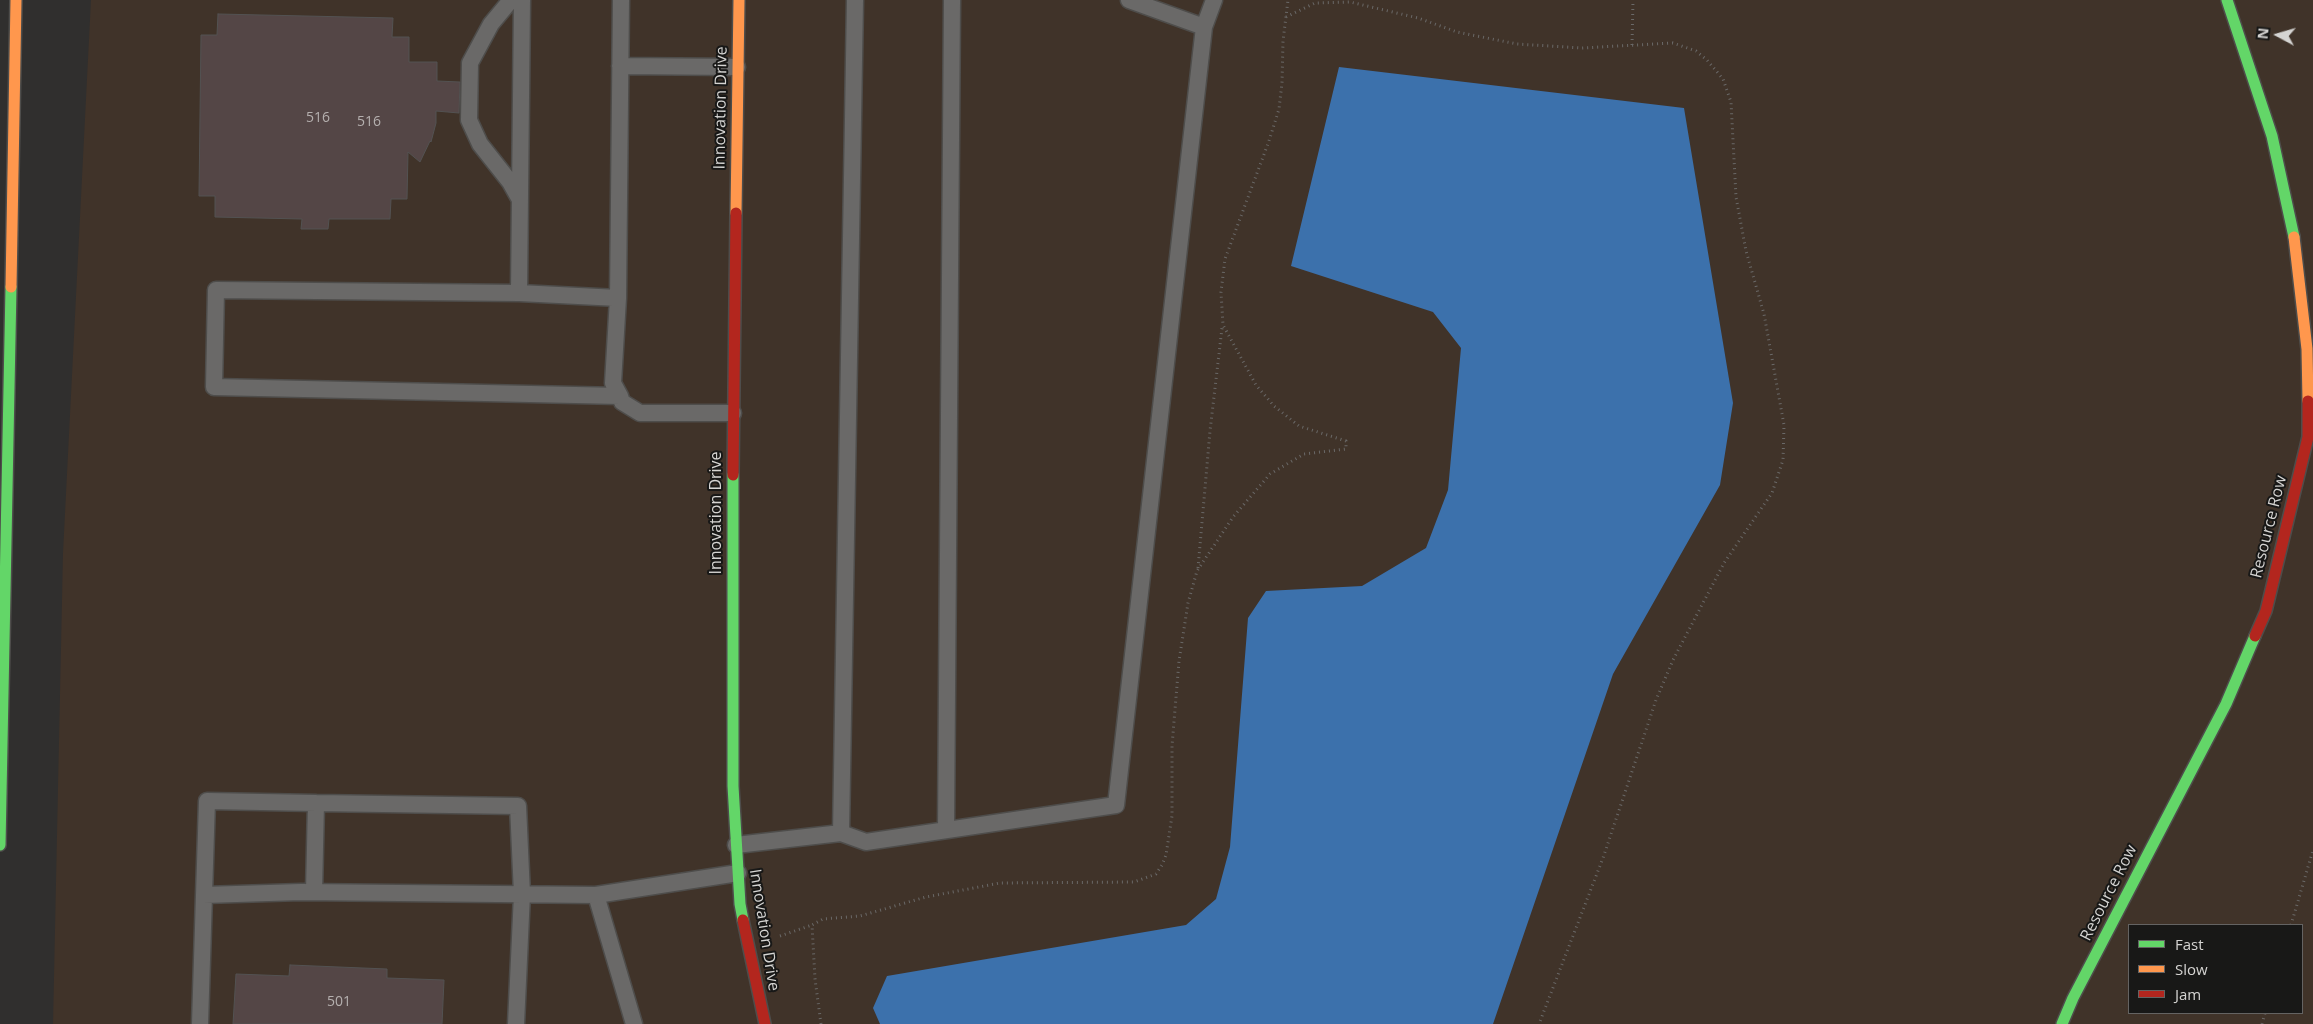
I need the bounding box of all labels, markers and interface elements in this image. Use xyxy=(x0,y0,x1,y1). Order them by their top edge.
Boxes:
north arrow xyxy=(2253,10,2303,60)
text: N xyxy=(2253,27,2273,40)
street label: Innovation Drive xyxy=(710,46,732,170)
house number: 516 xyxy=(306,110,330,126)
house number: 516 xyxy=(357,114,381,130)
street label: Innovation Drive xyxy=(706,451,726,575)
street label: Resource Row xyxy=(2247,474,2291,580)
street label: Resource Row xyxy=(2077,842,2141,944)
street label: Innovation Drive xyxy=(745,868,783,992)
legend xyxy=(2128,924,2303,1014)
text: Fast xyxy=(2175,934,2204,954)
text: Slow xyxy=(2175,959,2208,979)
text: Jam xyxy=(2175,984,2201,1004)
house number: 501 xyxy=(327,994,351,1010)

